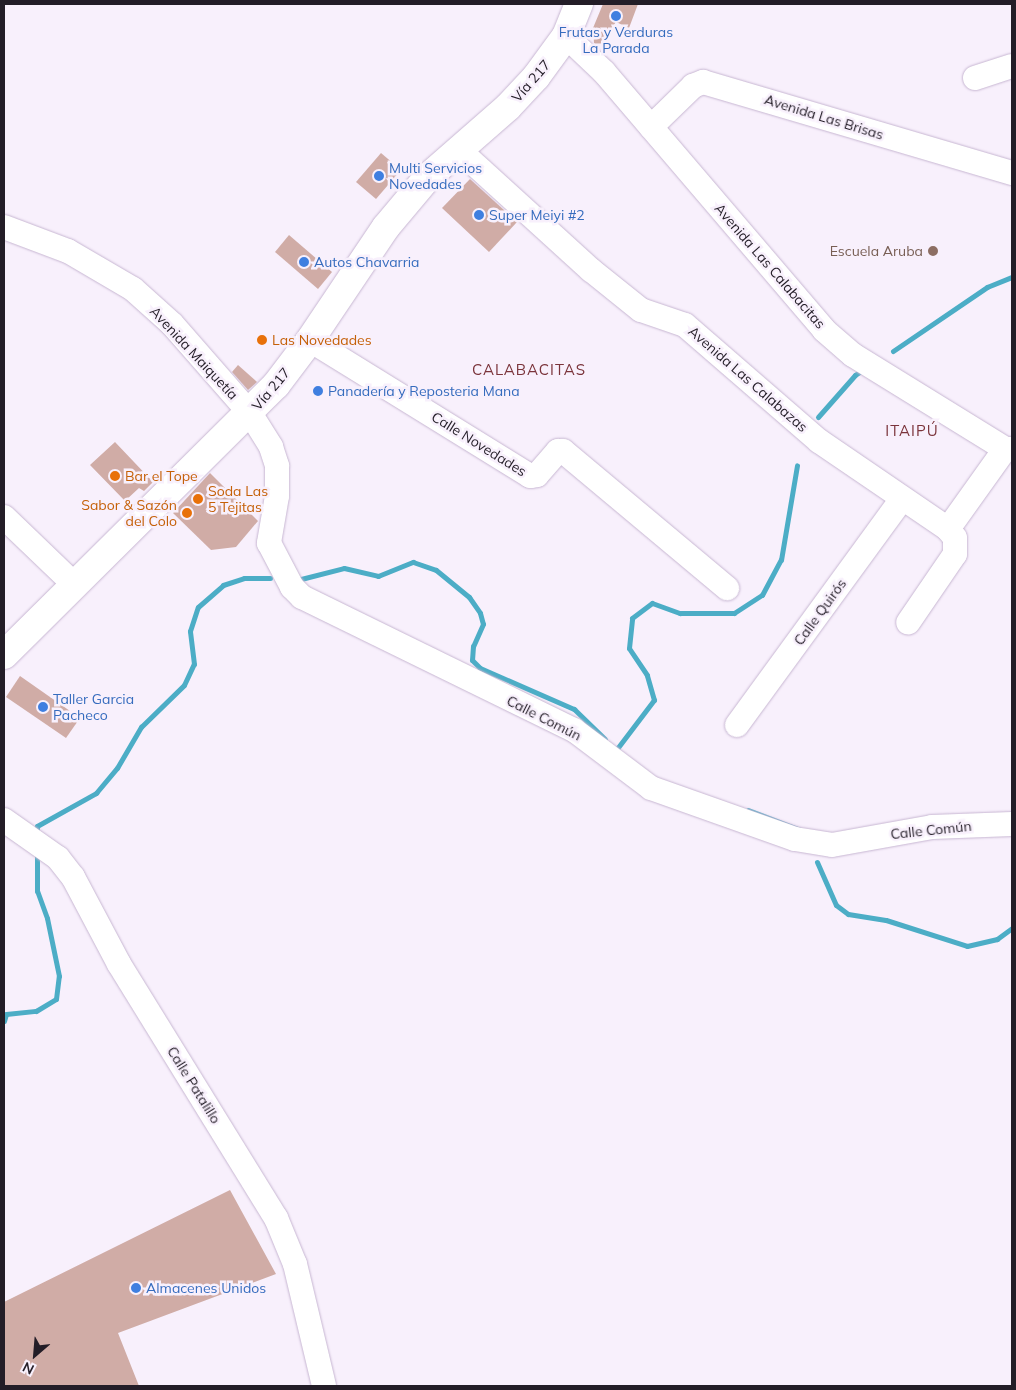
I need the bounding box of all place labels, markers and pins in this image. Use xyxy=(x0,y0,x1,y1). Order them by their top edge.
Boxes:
marker: Frutas y Verduras La Parada xyxy=(610,10,622,22)
place label: Frutas y Verduras La Parada xyxy=(559,24,673,56)
place label: Multi Servicios Novedades xyxy=(389,160,482,192)
marker: Multi Servicios Novedades xyxy=(373,170,385,182)
place label: Super Meiyi #2 xyxy=(489,207,585,223)
marker: Super Meiyi #2 xyxy=(473,209,485,221)
place label: Escuela Aruba xyxy=(830,243,923,259)
marker: Escuela Aruba xyxy=(927,245,939,257)
place label: Autos Chavarria xyxy=(314,254,419,270)
marker: Autos Chavarria xyxy=(298,256,310,268)
place label: Las Novedades xyxy=(272,332,372,348)
marker: Las Novedades xyxy=(256,334,268,346)
place label: Panadería y Reposteria Mana xyxy=(328,383,520,399)
marker: Panadería y Reposteria Mana xyxy=(312,385,324,397)
place label: Bar el Tope xyxy=(125,468,198,484)
marker: Bar el Tope xyxy=(109,470,121,482)
place label: Soda Las 5 Tejitas xyxy=(208,483,268,516)
marker: Soda Las 5 Tejitas xyxy=(192,493,204,505)
place label: Sabor & Sazón del Colo xyxy=(81,497,177,530)
marker: Sabor & Sazón del Colo xyxy=(181,507,193,519)
place label: Taller Garcia Pacheco xyxy=(53,691,134,724)
marker: Taller Garcia Pacheco xyxy=(37,701,49,713)
place label: Almacenes Unidos xyxy=(146,1280,266,1296)
marker: Almacenes Unidos xyxy=(130,1282,142,1294)

